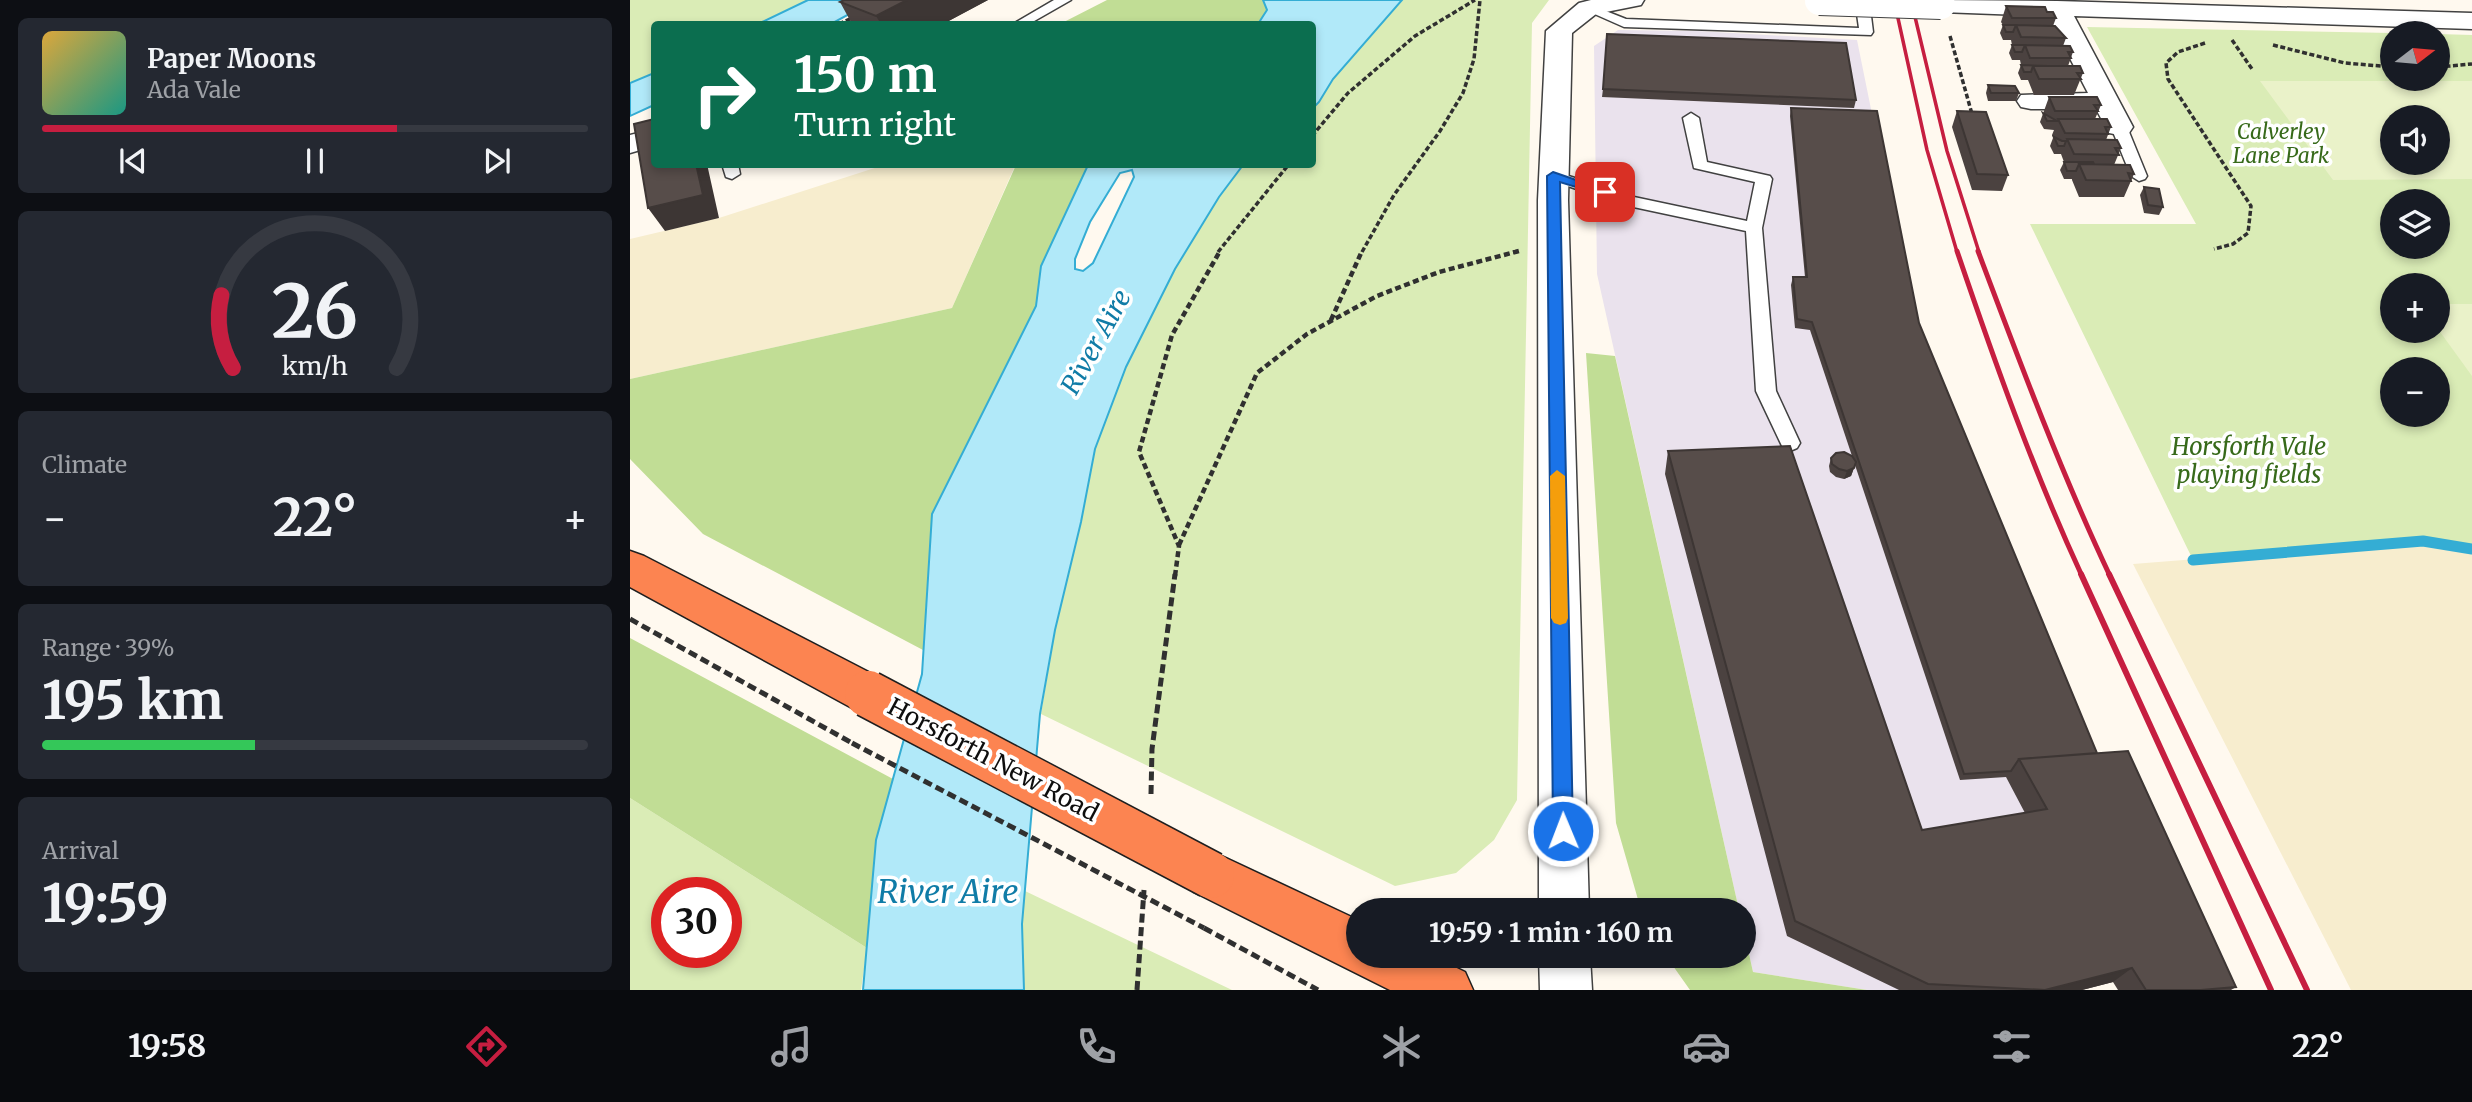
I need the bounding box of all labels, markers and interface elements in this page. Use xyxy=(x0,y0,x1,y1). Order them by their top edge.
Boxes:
north arrow xyxy=(2380,21,2450,91)
map controls xyxy=(2380,21,2450,427)
text: Paper Moons xyxy=(147,42,316,75)
text: 150 m xyxy=(794,44,937,105)
icon: right xyxy=(679,49,770,140)
text: Ada Vale xyxy=(147,75,241,104)
text: Turn right xyxy=(794,105,956,145)
button: sound xyxy=(2380,105,2450,175)
park label: Calverley Lane Park xyxy=(2233,118,2330,169)
icon: previous xyxy=(114,142,152,180)
icon: pause xyxy=(296,142,334,180)
icon: next xyxy=(478,142,516,180)
pin xyxy=(1575,162,1635,222)
icon: arrive xyxy=(1586,173,1624,211)
button: layers xyxy=(2380,189,2450,259)
text: 26 xyxy=(272,266,358,358)
button: + xyxy=(2380,273,2450,343)
water label: River Aire xyxy=(1053,284,1138,400)
text: km/h xyxy=(282,350,348,382)
button: − xyxy=(2380,357,2450,427)
park label: Horsforth Vale playing fields xyxy=(2171,431,2326,490)
text: Climate xyxy=(42,450,127,479)
text: 22° xyxy=(273,485,357,550)
text: − xyxy=(42,495,67,542)
text: + xyxy=(563,495,588,542)
text: Range · 39% xyxy=(42,633,175,662)
text: 195 km xyxy=(42,668,224,733)
street label: Horsforth New Road xyxy=(882,691,1104,828)
position arrow xyxy=(1526,794,1600,868)
text: Arrival xyxy=(42,836,119,865)
text: 19:59 xyxy=(42,871,169,936)
water label: River Aire xyxy=(877,872,1019,912)
speed limit sign: 30 xyxy=(651,877,742,968)
text: 19:59 · 1 min · 160 m xyxy=(1429,916,1673,949)
icon: directions xyxy=(462,1022,511,1071)
icon: music xyxy=(767,1022,816,1071)
icon: phone xyxy=(1072,1022,1121,1071)
icon: climate xyxy=(1377,1022,1426,1071)
icon: car xyxy=(1682,1022,1731,1071)
icon: filters xyxy=(1987,1022,2036,1071)
text: 19:58 xyxy=(128,1026,206,1066)
text: 22° xyxy=(2292,1026,2344,1066)

